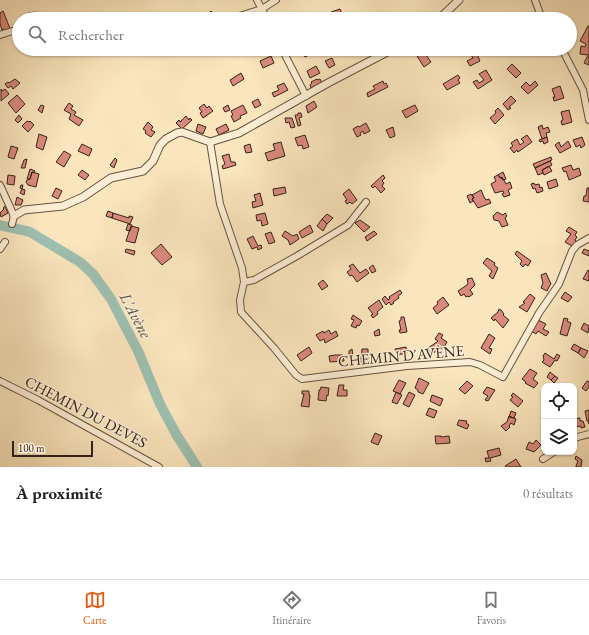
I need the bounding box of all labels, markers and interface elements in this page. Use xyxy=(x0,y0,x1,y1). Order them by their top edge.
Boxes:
search box xyxy=(12,12,577,56)
icon: search xyxy=(26,23,48,45)
text: Rechercher xyxy=(58,25,124,44)
water label: L'Avène xyxy=(114,288,157,342)
street label: CHEMIN D'AVÈNE xyxy=(337,340,465,370)
street label: CHEMIN DU DEVES xyxy=(22,371,151,452)
map controls xyxy=(541,383,577,455)
button: locate xyxy=(541,383,577,419)
button: layers xyxy=(541,419,577,455)
scale bar xyxy=(12,439,93,458)
text: 100 m xyxy=(18,441,45,455)
text: À proximité xyxy=(16,482,102,504)
text: 0 résultats xyxy=(523,485,573,502)
tab: Carte xyxy=(83,589,107,627)
tab: Itinéraire xyxy=(272,589,311,627)
tab: Favoris xyxy=(477,589,506,627)

